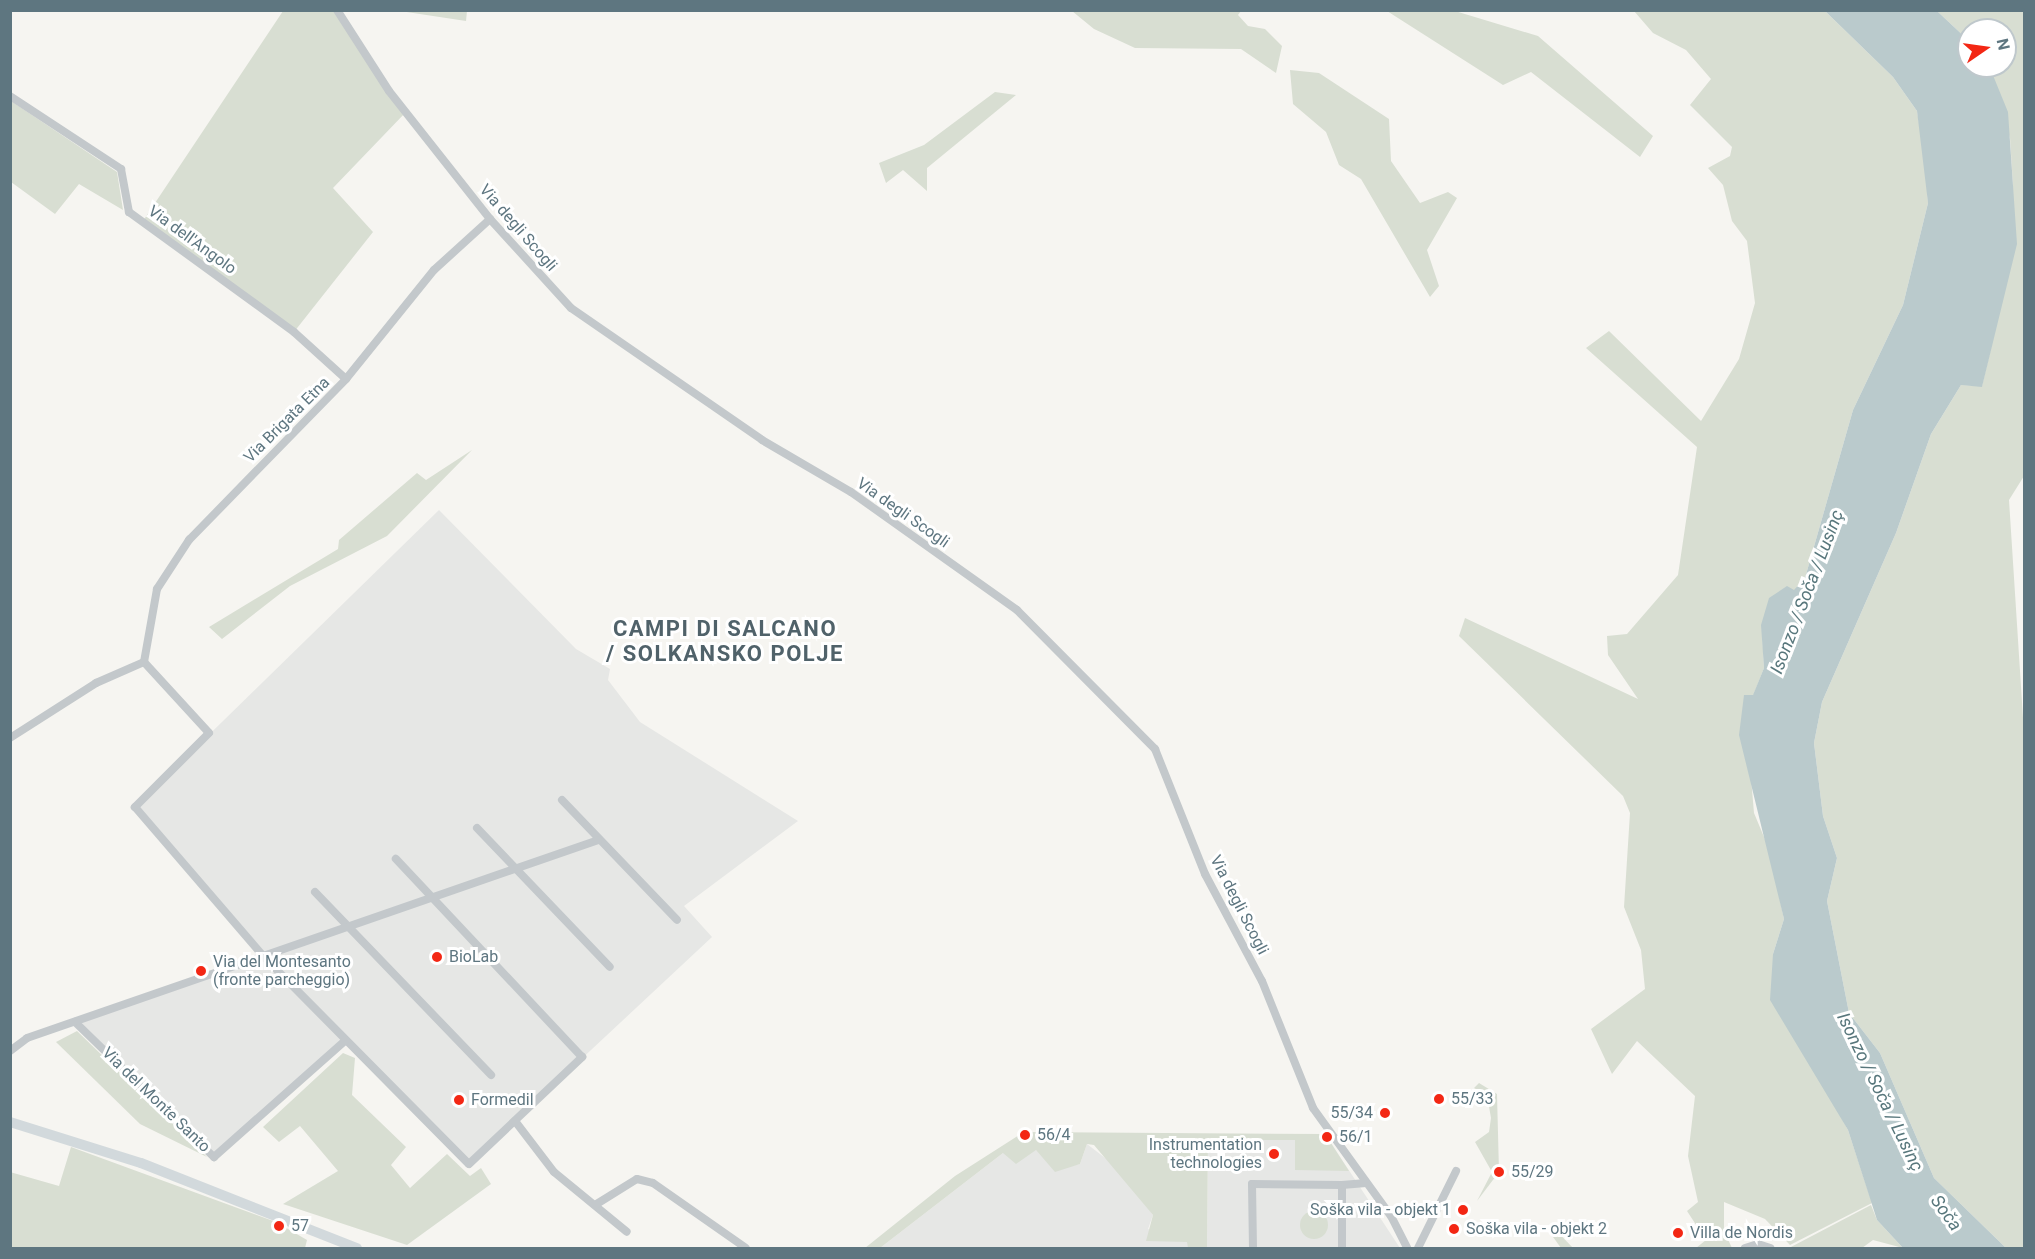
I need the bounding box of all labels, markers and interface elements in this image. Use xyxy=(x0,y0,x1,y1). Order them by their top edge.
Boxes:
north arrow xyxy=(1957,18,2017,78)
text: N xyxy=(1993,37,2014,52)
street label: Via degli Scogli xyxy=(475,181,561,275)
street label: Via dell'Angolo xyxy=(144,202,240,278)
street label: Via Brigata Etna xyxy=(240,373,334,467)
street label: Via degli Scogli xyxy=(853,474,953,552)
water label: Isonzo / Soča / Lusinç xyxy=(1766,507,1848,677)
district label: CAMPI DI SALCANO / SOLKANSKO POLJE xyxy=(606,615,844,666)
street label: Via degli Scogli xyxy=(1206,852,1272,958)
place label: BioLab xyxy=(449,947,498,967)
marker: BioLab xyxy=(430,950,444,964)
place label: Via del Montesanto (fronte parcheggio) xyxy=(213,952,351,990)
marker: Via del Montesanto (fronte parcheggio) xyxy=(194,964,208,978)
water label: Isonzo / Soča / Lusinç xyxy=(1832,1009,1928,1175)
street label: Via del Monte Santo xyxy=(98,1043,214,1157)
place label: 55/33 xyxy=(1451,1089,1494,1109)
place label: Formedil xyxy=(471,1090,534,1110)
marker: 55/33 xyxy=(1432,1092,1446,1106)
marker: Formedil xyxy=(452,1093,466,1107)
place label: 55/34 xyxy=(1330,1103,1373,1123)
marker: 55/34 xyxy=(1378,1106,1392,1120)
place label: 56/4 xyxy=(1037,1125,1071,1145)
place label: 56/1 xyxy=(1339,1127,1373,1147)
marker: 56/4 xyxy=(1018,1128,1032,1142)
marker: 56/1 xyxy=(1320,1130,1334,1144)
place label: Instrumentation technologies xyxy=(1149,1135,1262,1173)
marker: Instrumentation technologies xyxy=(1267,1147,1281,1161)
place label: 55/29 xyxy=(1511,1162,1554,1182)
marker: 55/29 xyxy=(1492,1165,1506,1179)
water label: Soča xyxy=(1926,1191,1966,1235)
place label: Soška vila - objekt 1 xyxy=(1310,1200,1451,1220)
marker: Soška vila - objekt 1 xyxy=(1456,1203,1470,1217)
place label: 57 xyxy=(291,1216,309,1236)
marker: 57 xyxy=(272,1219,286,1233)
place label: Soška vila - objekt 2 xyxy=(1466,1219,1607,1239)
marker: Soška vila - objekt 2 xyxy=(1447,1222,1461,1236)
place label: Villa de Nordis xyxy=(1690,1223,1793,1243)
marker: Villa de Nordis xyxy=(1671,1226,1685,1240)

